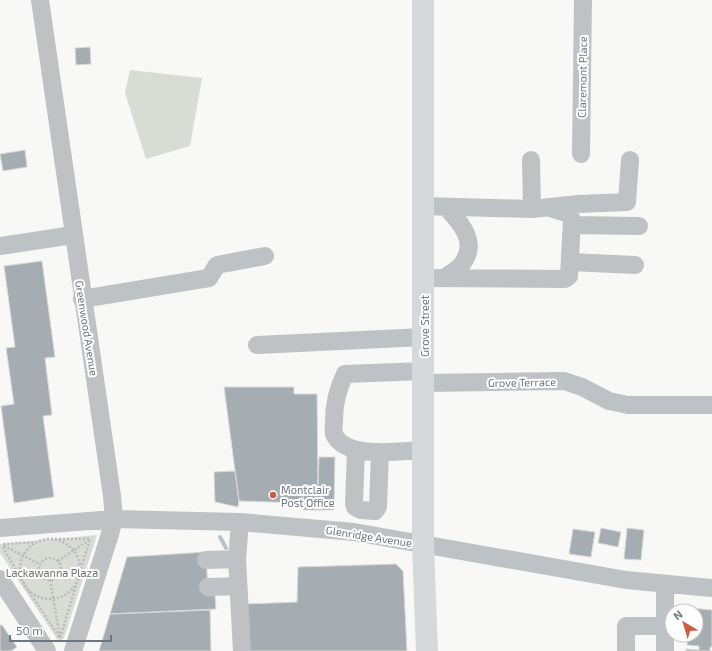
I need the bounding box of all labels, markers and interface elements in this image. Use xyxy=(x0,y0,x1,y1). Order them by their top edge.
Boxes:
street label: Claremont Place xyxy=(575,36,589,118)
street label: Greenwood Avenue xyxy=(73,279,101,377)
street label: Grove Street xyxy=(418,295,431,357)
street label: Grove Terrace xyxy=(488,375,556,389)
place label: Montclair Post Office xyxy=(281,483,335,509)
marker: Montclair Post Office xyxy=(268,490,278,500)
street label: Glenridge Avenue xyxy=(325,523,413,549)
park label: Lackawanna Plaza xyxy=(6,566,98,579)
north arrow xyxy=(664,603,704,643)
text: N xyxy=(670,607,685,622)
scale bar xyxy=(10,617,111,643)
text: 50 m xyxy=(16,623,43,637)

